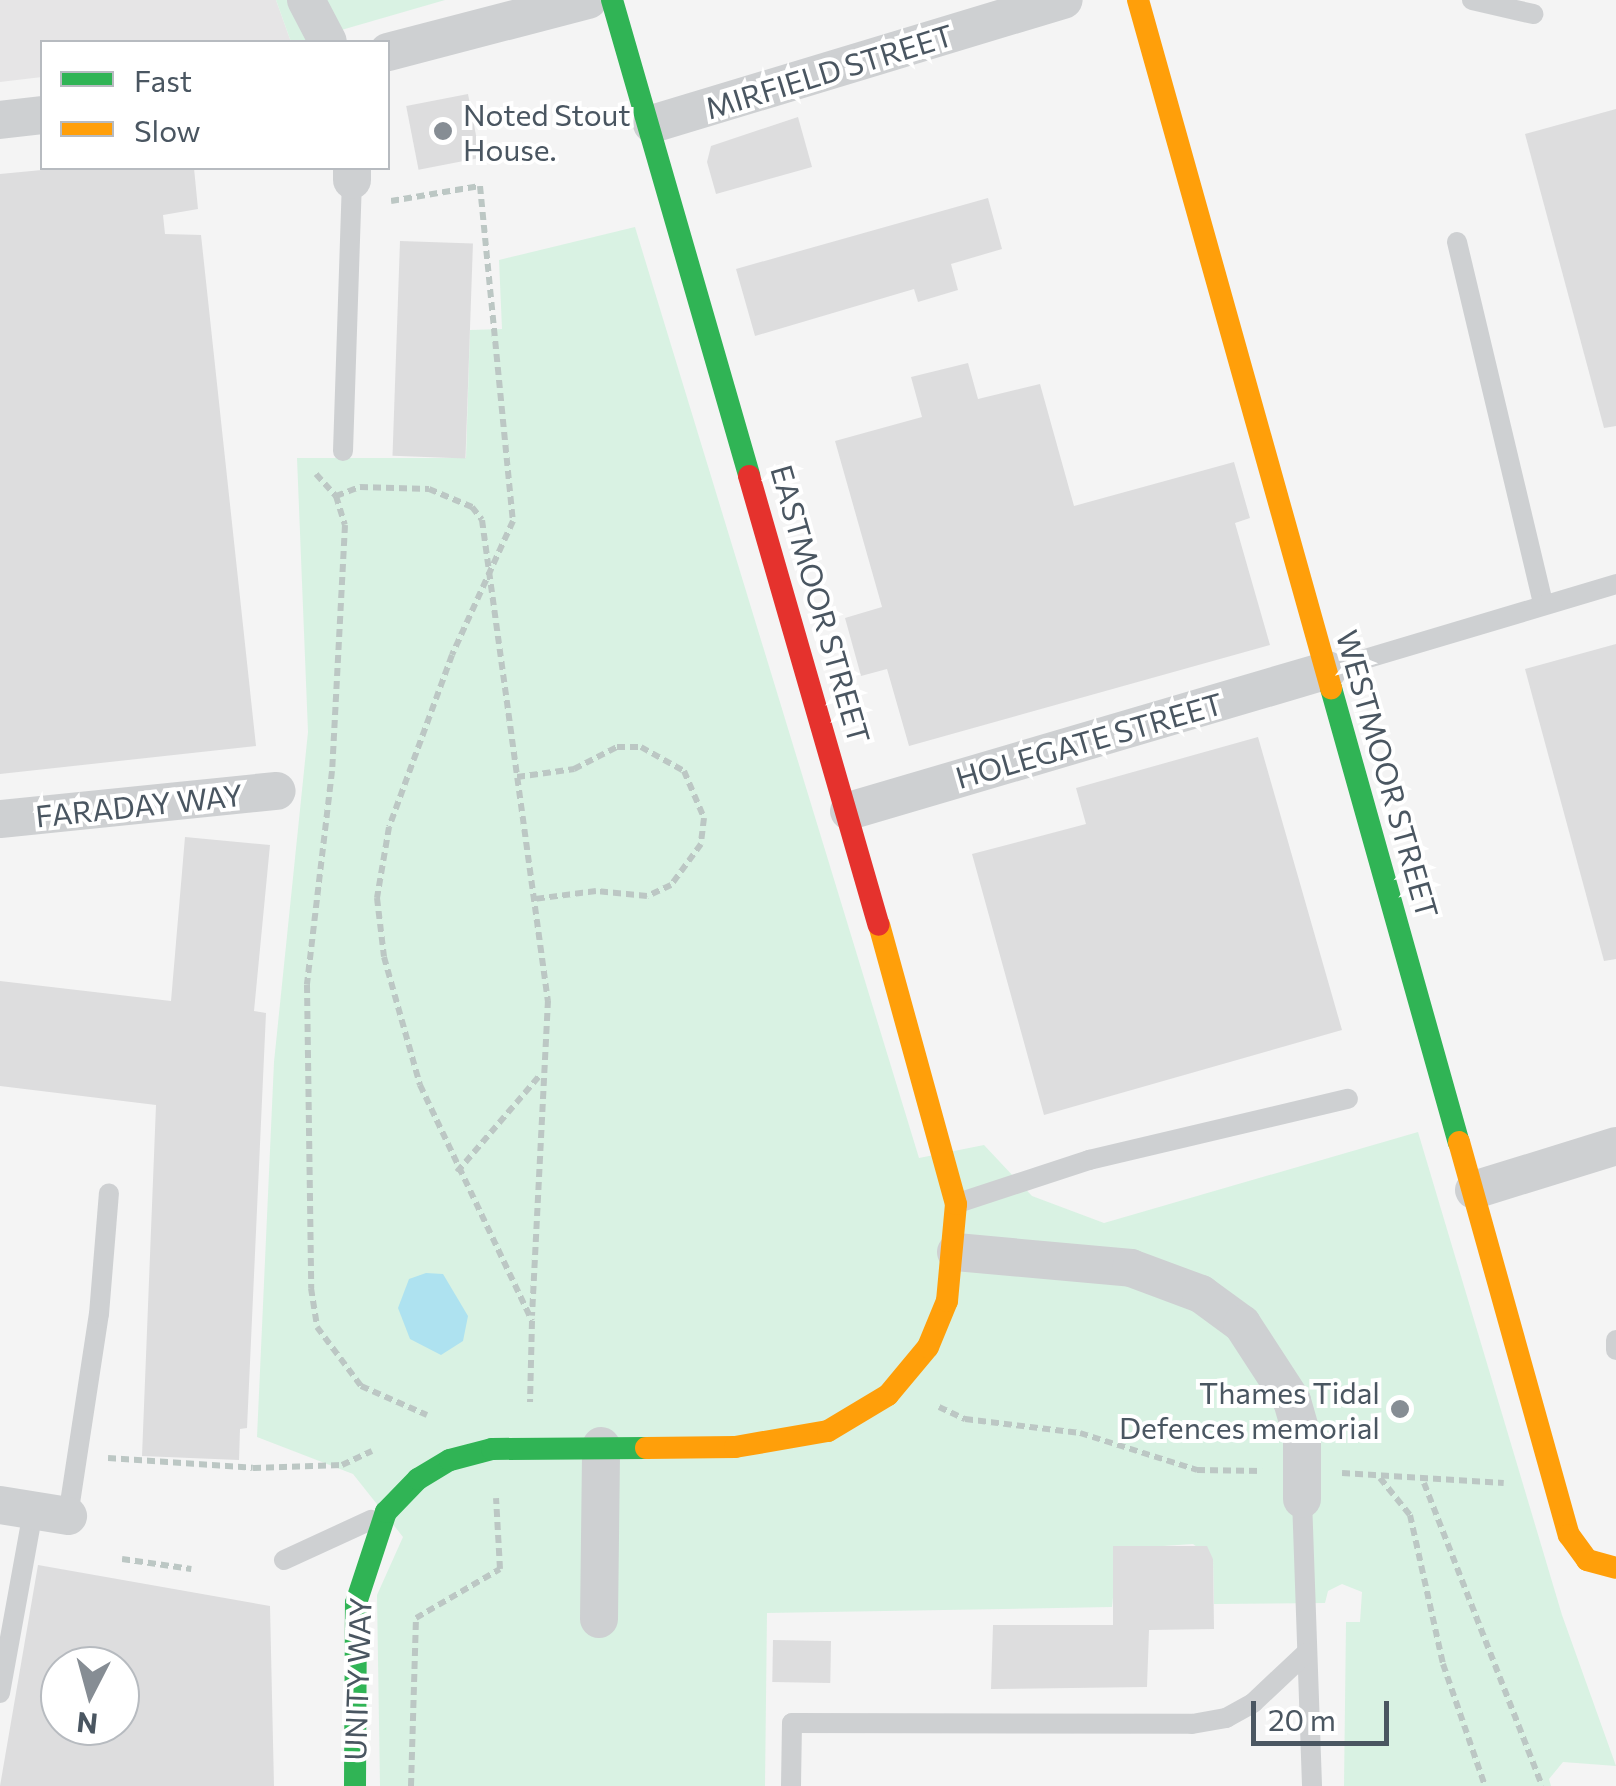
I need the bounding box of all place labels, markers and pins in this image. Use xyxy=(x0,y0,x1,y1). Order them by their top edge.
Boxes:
place label: Noted Stout House. xyxy=(463,96,631,166)
marker: Noted Stout House. xyxy=(432,120,454,142)
place label: Thames Tidal Defences memorial xyxy=(1119,1374,1380,1444)
marker: Thames Tidal Defences memorial xyxy=(1389,1398,1411,1420)

